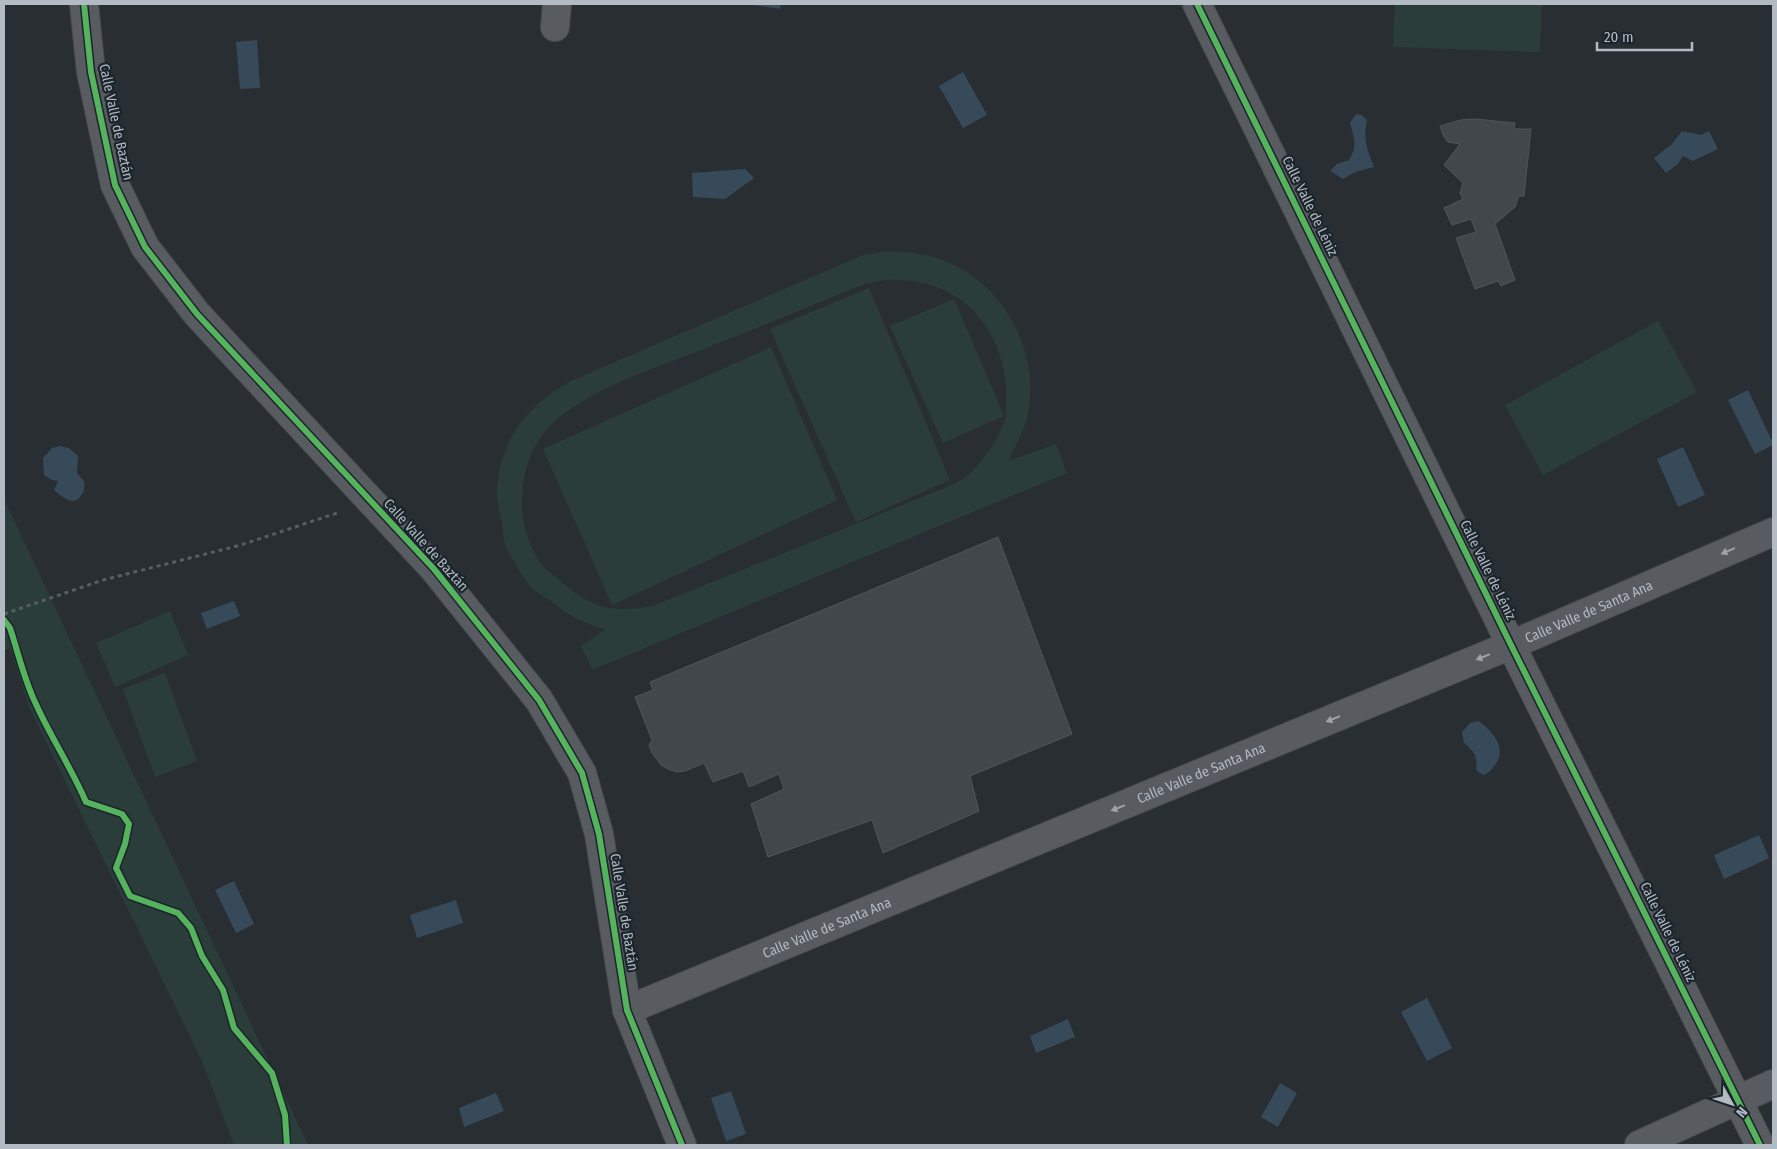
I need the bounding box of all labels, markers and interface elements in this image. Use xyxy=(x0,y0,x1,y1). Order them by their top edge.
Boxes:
scale bar xyxy=(1597,20,1692,52)
text: 20 m xyxy=(1604,28,1634,46)
street label: Calle Valle de Baztán xyxy=(95,62,137,182)
street label: Calle Valle de Léniz xyxy=(1278,153,1342,259)
street label: Calle Valle de Baztán xyxy=(380,495,472,595)
street label: Calle Valle de Léniz xyxy=(1456,517,1520,623)
one-way arrow xyxy=(1721,548,1736,555)
street label: Calle Valle de Santa Ana xyxy=(1522,576,1655,647)
one-way arrow xyxy=(1476,653,1490,661)
one-way arrow xyxy=(1325,715,1340,723)
street label: Calle Valle de Santa Ana xyxy=(1134,739,1268,807)
one-way arrow xyxy=(1111,804,1125,812)
street label: Calle Valle de Baztán xyxy=(606,852,642,972)
street label: Calle Valle de Léniz xyxy=(1636,879,1700,985)
street label: Calle Valle de Santa Ana xyxy=(760,893,894,962)
north arrow xyxy=(1707,1079,1757,1129)
text: N xyxy=(1732,1103,1751,1121)

